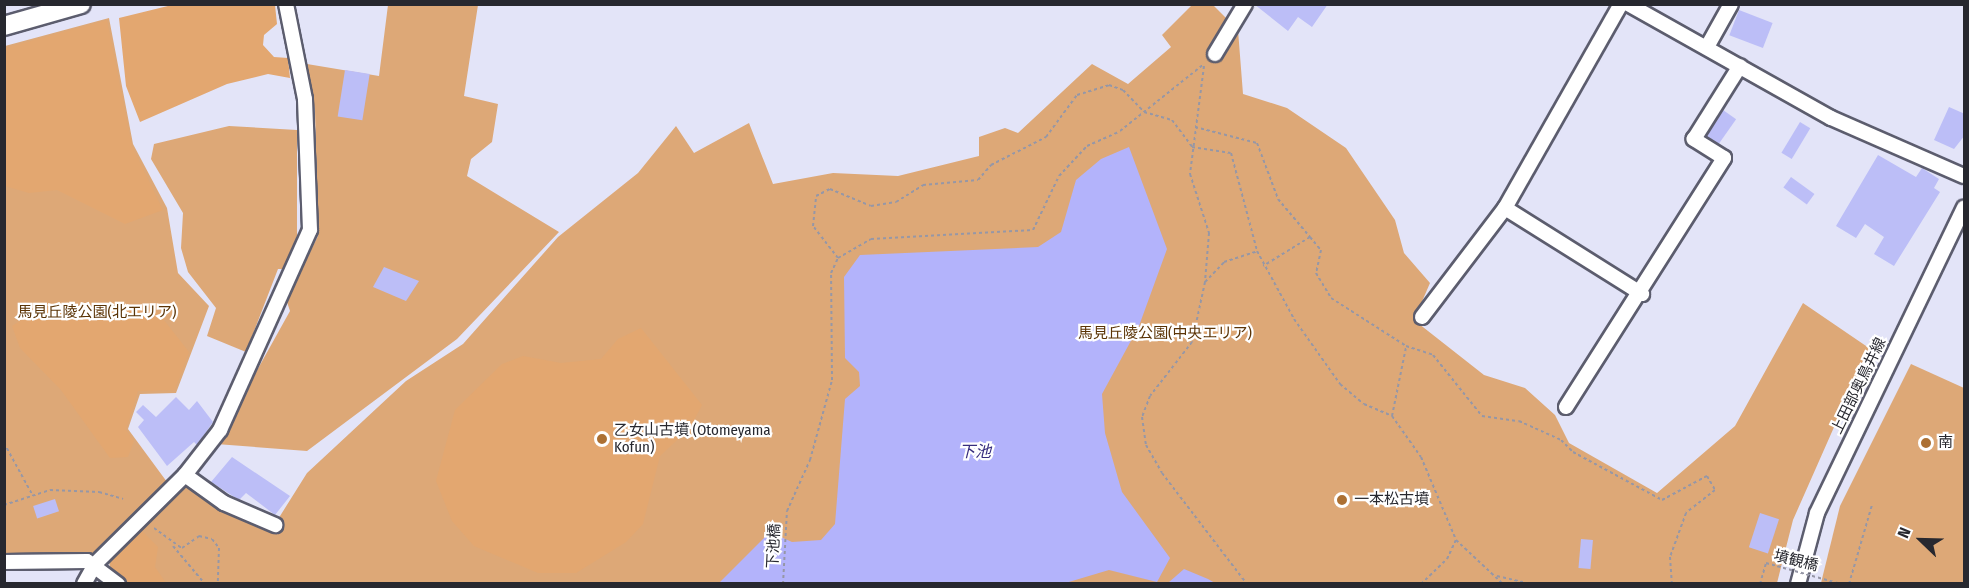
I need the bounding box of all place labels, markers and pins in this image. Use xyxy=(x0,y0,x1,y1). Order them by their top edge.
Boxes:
place label: 乙女山古墳 (Otomeyama Kofun) xyxy=(614,421,771,456)
marker: 乙女山古墳 (Otomeyama Kofun) xyxy=(595,432,609,446)
place label: 南 xyxy=(1938,434,1953,452)
marker: 南 xyxy=(1919,436,1933,450)
place label: 一本松古墳 xyxy=(1354,491,1429,509)
marker: 一本松古墳 xyxy=(1335,493,1349,507)

